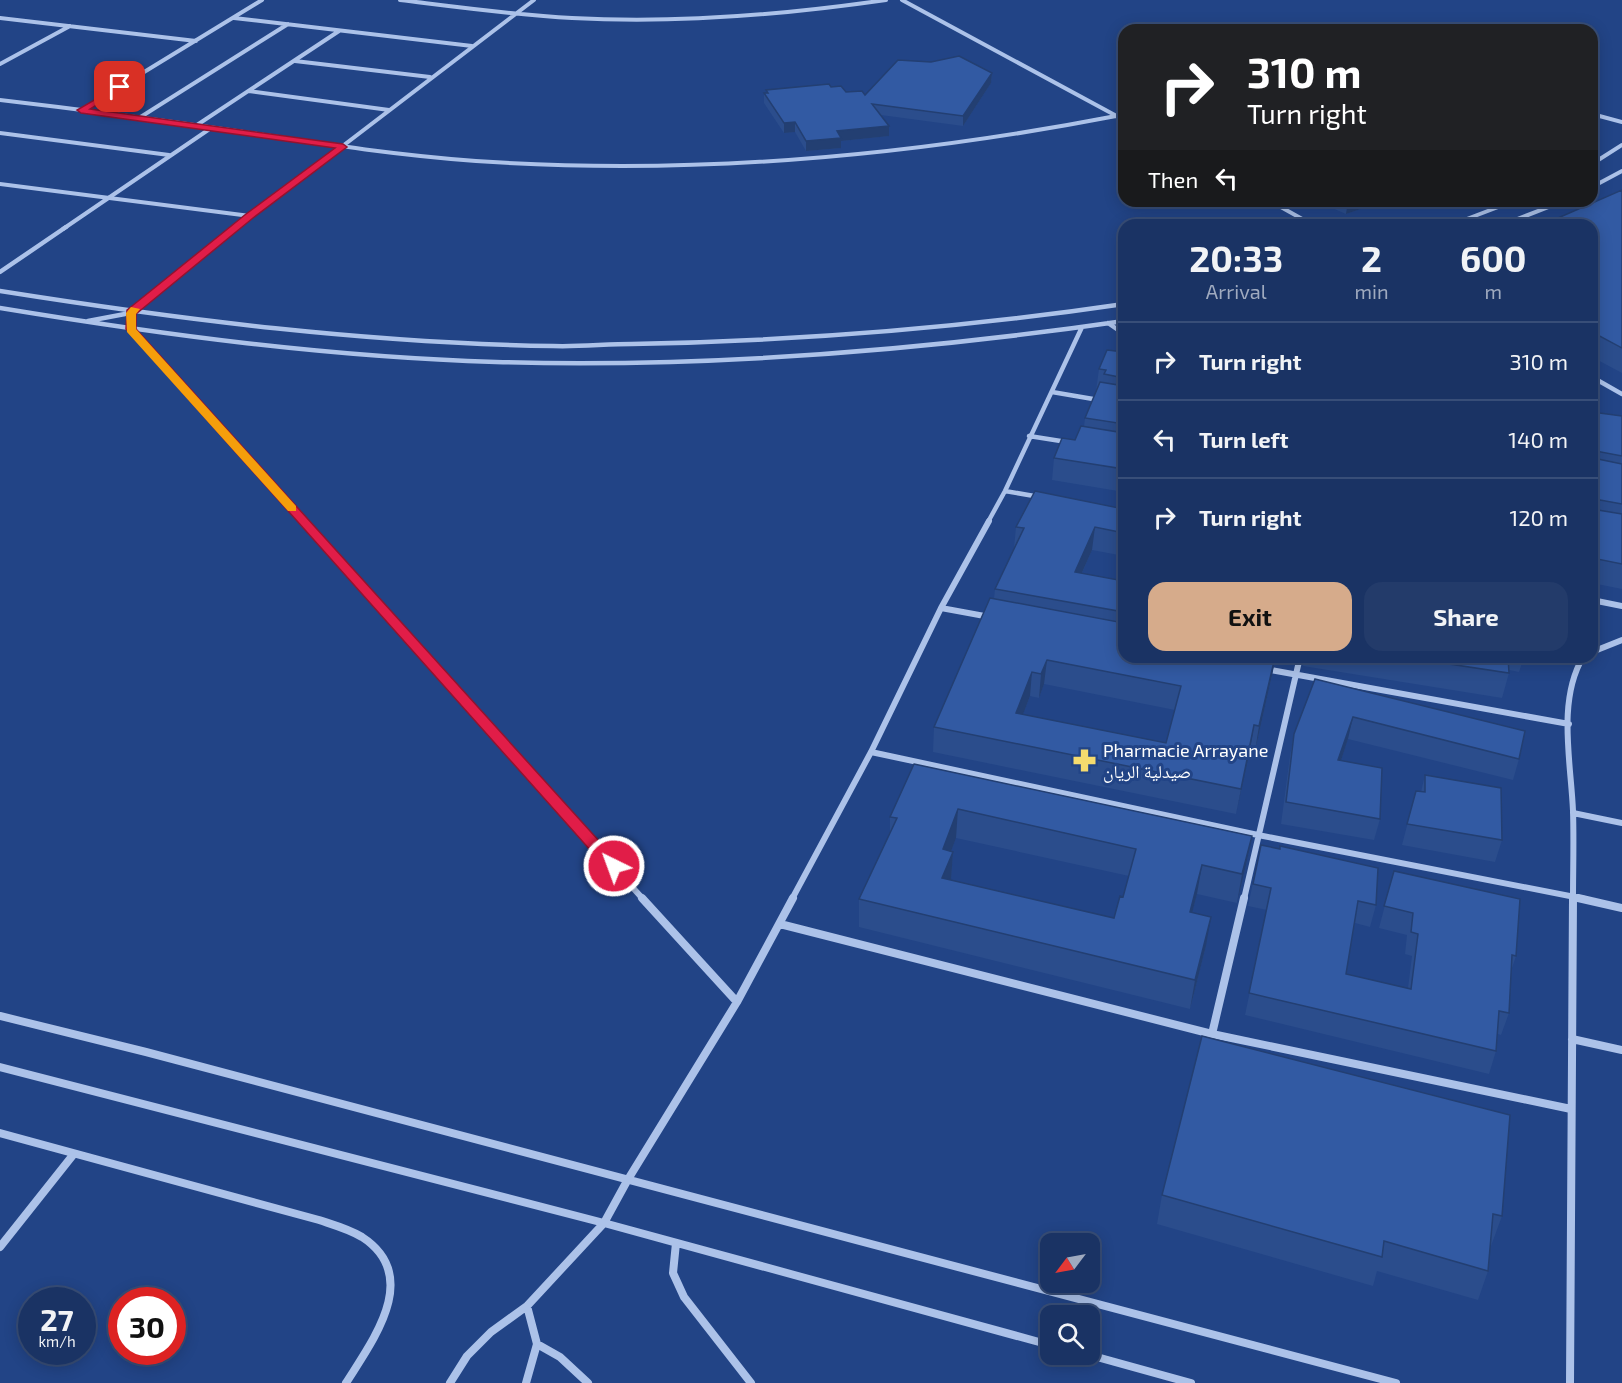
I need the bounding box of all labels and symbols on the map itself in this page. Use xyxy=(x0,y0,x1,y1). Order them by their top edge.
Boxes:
pin xyxy=(94,61,145,112)
place label: Pharmacie Arrayane صيدلية الريان xyxy=(1103,739,1268,783)
pharmacy icon: Pharmacie Arrayane صيدلية الريان xyxy=(1072,747,1098,773)
position arrow xyxy=(582,834,646,898)
north arrow xyxy=(1040,1233,1100,1293)
speed limit sign: 30 xyxy=(108,1287,186,1365)

